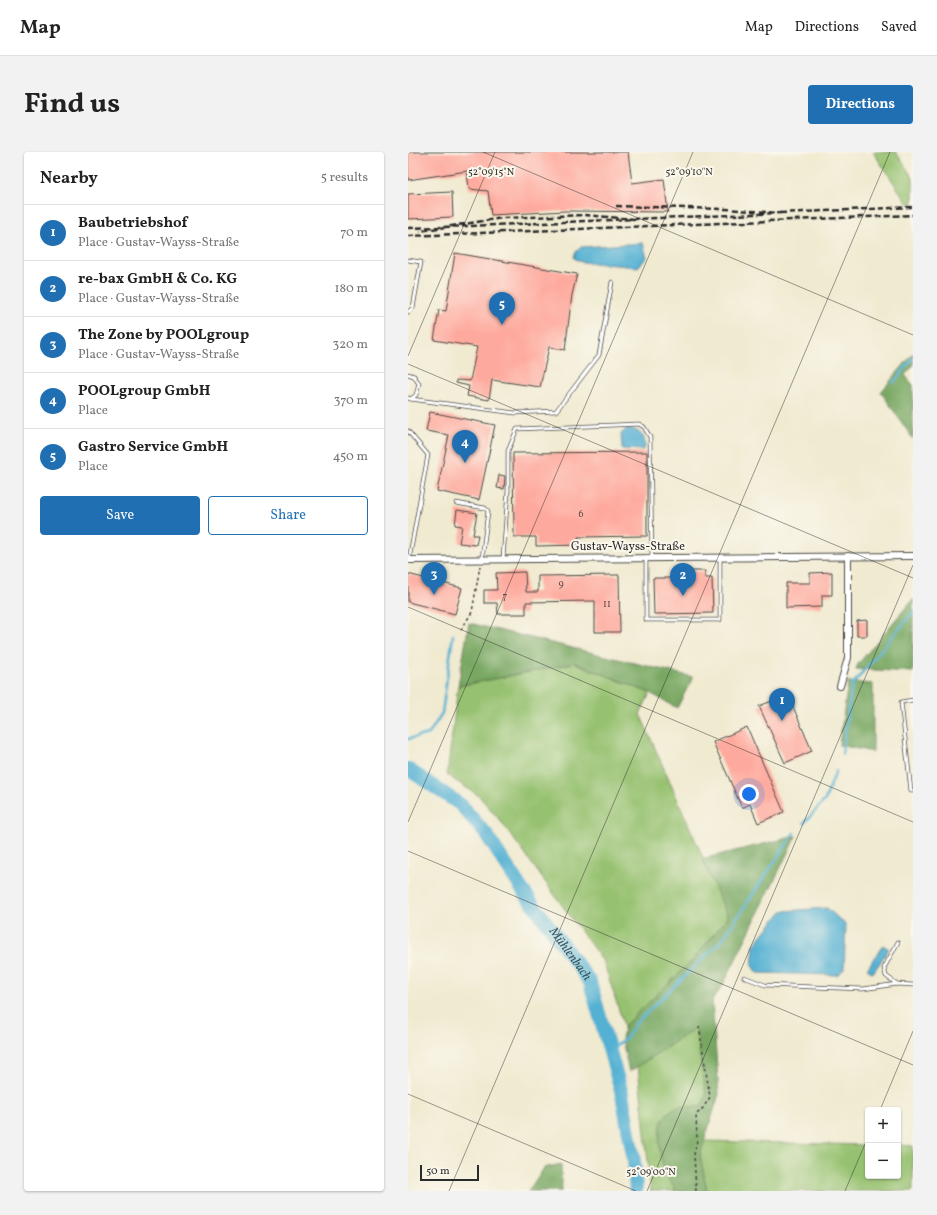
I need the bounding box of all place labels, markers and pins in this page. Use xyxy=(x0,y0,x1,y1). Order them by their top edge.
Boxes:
pin: 5 xyxy=(489,292,515,325)
pin: 4 xyxy=(452,430,478,463)
pin: 3 xyxy=(421,562,447,595)
pin: 2 xyxy=(670,563,696,596)
pin: 1 xyxy=(769,688,795,721)

